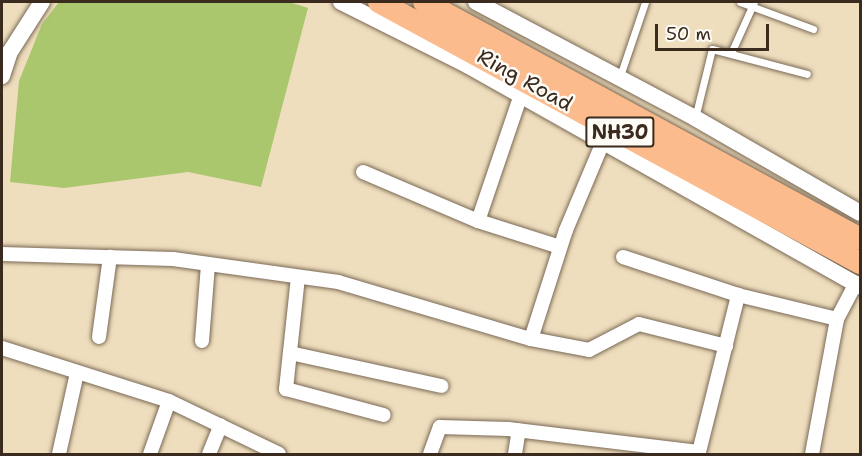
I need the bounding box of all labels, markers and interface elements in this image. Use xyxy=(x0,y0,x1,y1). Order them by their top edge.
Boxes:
scale bar xyxy=(658,12,772,50)
text: 50 m xyxy=(666,22,711,46)
street label: Ring Road xyxy=(473,43,577,117)
road number: NH30 xyxy=(584,115,656,149)

